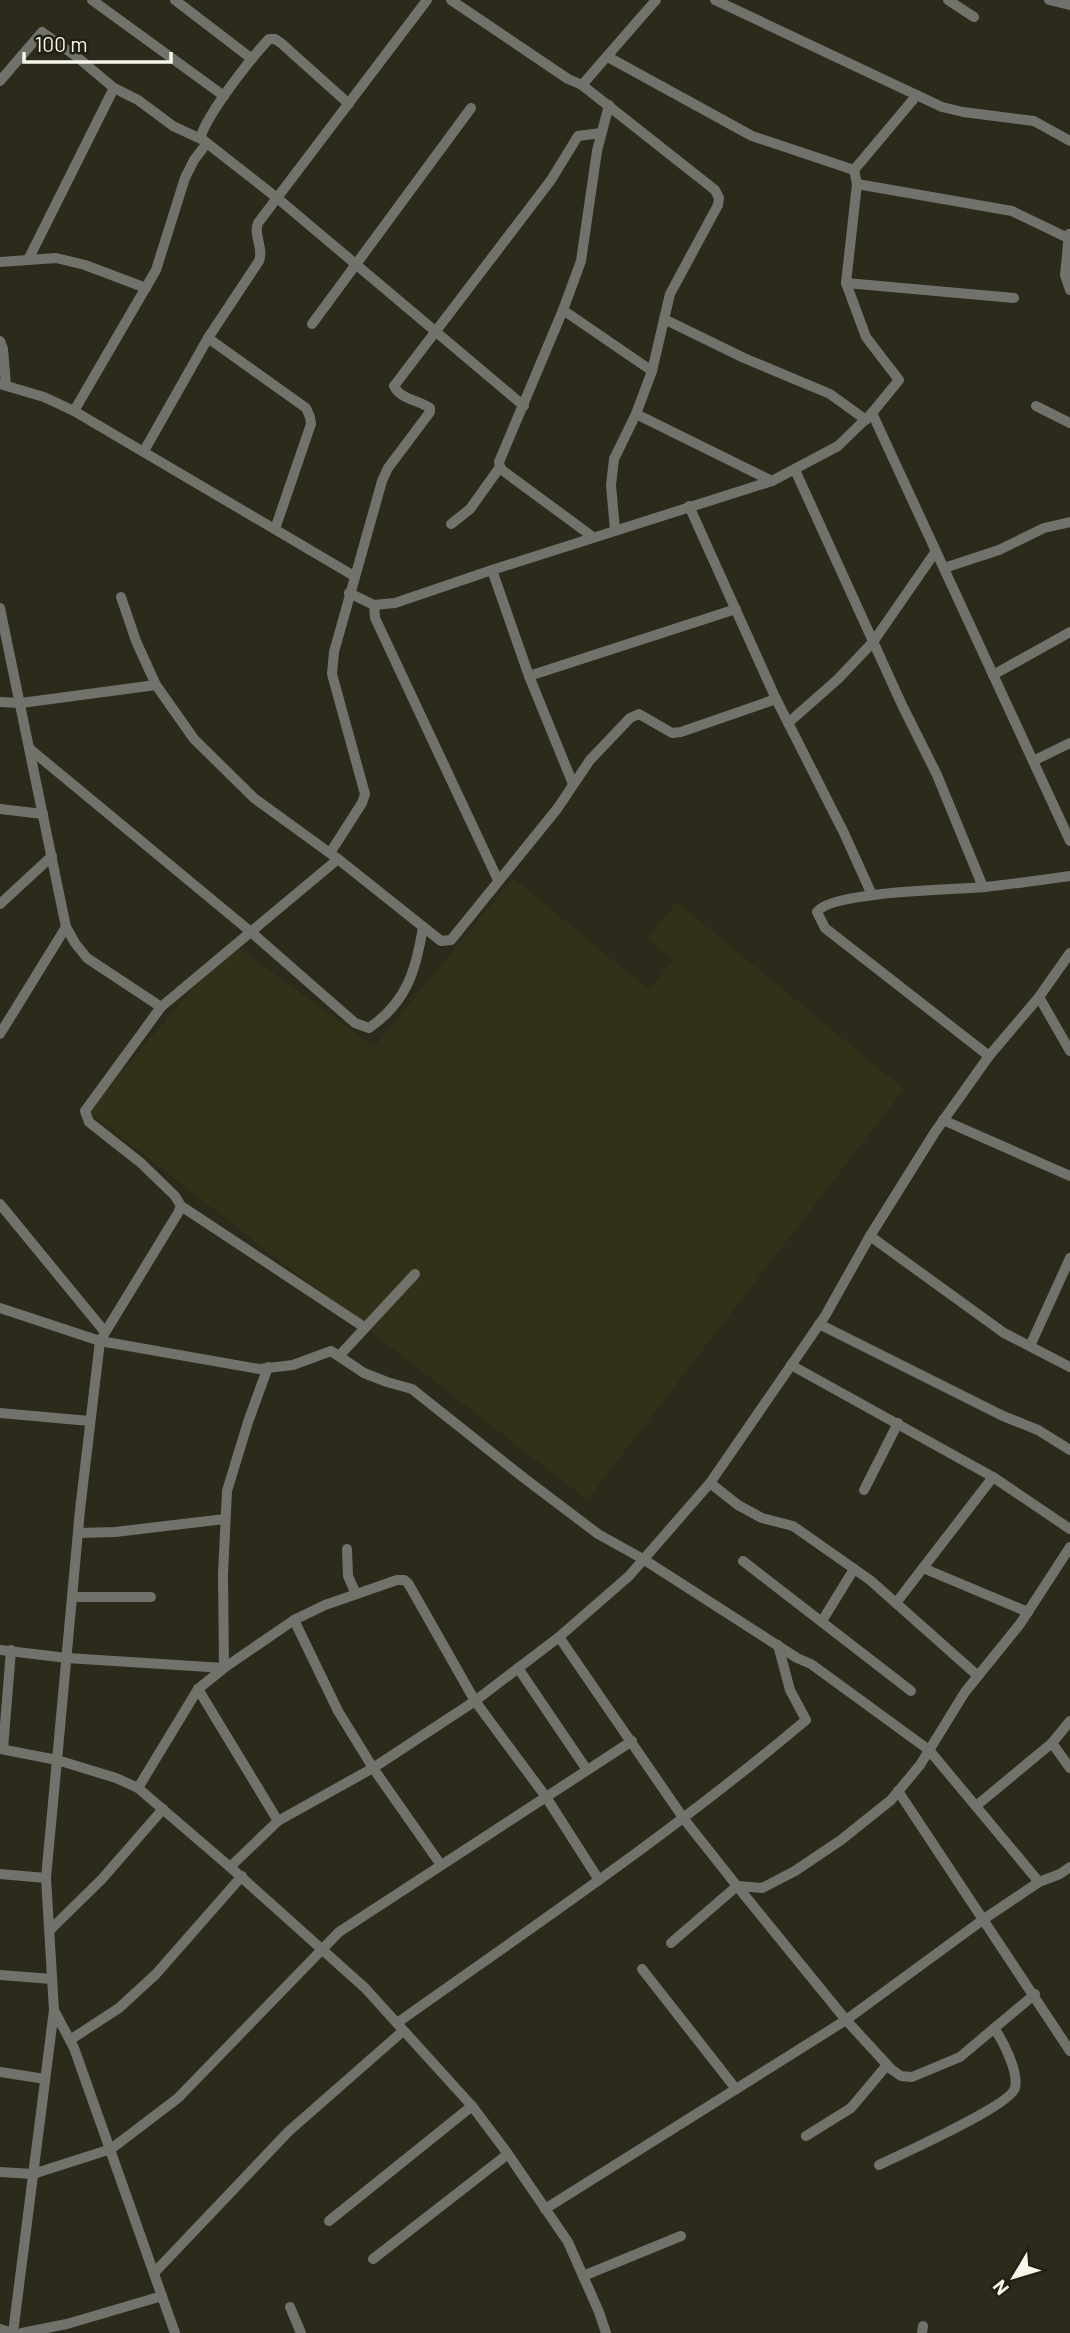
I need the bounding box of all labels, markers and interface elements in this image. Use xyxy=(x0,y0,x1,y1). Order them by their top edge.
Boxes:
scale bar xyxy=(24,21,172,65)
text: 100 m xyxy=(35,31,88,56)
north arrow xyxy=(979,2242,1049,2312)
text: N xyxy=(987,2276,1013,2300)

